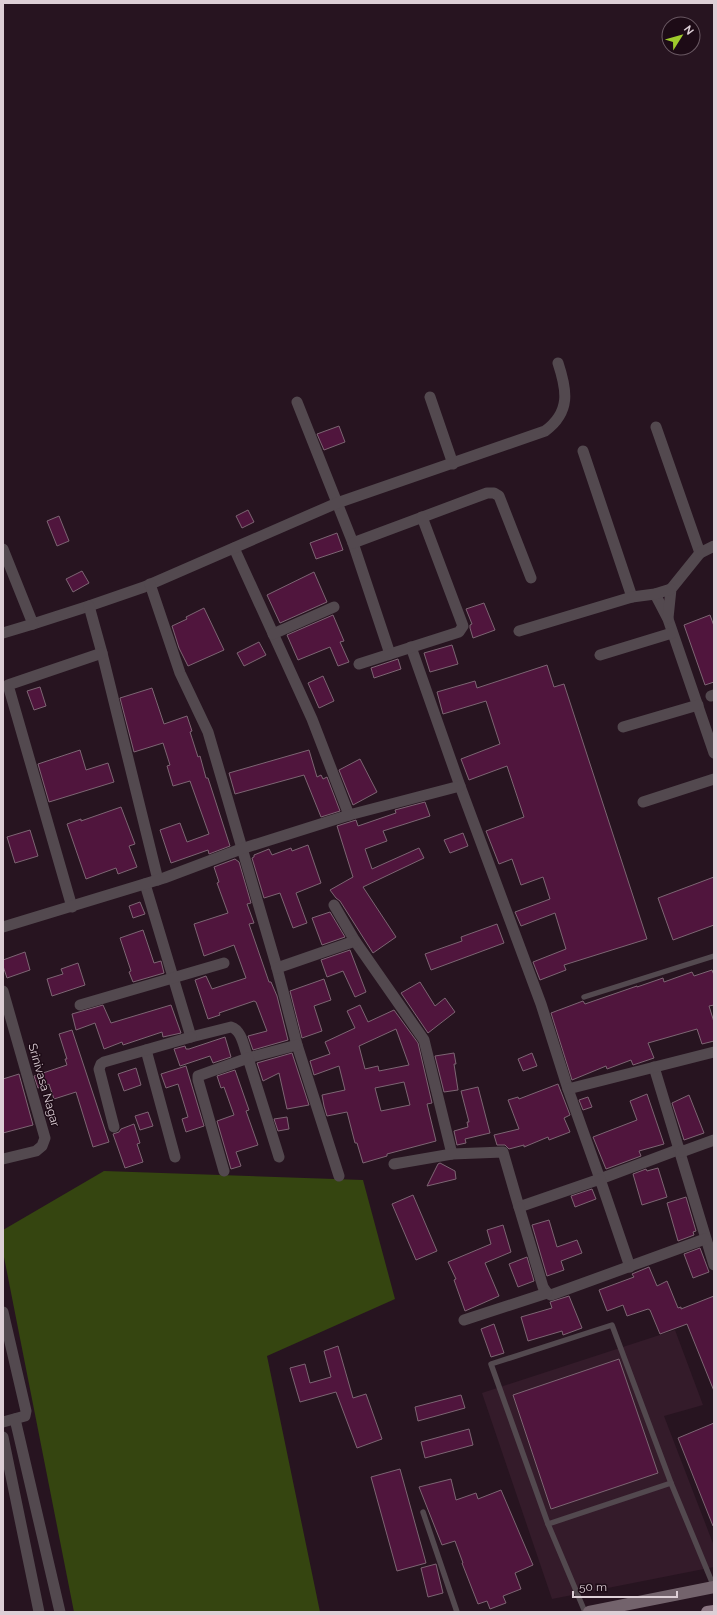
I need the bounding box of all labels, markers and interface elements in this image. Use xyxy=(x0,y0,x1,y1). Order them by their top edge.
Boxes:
north arrow xyxy=(661,16,701,56)
text: N xyxy=(681,23,696,38)
street label: Srinivasa Nagar xyxy=(25,1042,63,1129)
scale bar xyxy=(573,1573,677,1599)
text: 50 m xyxy=(579,1580,607,1594)

